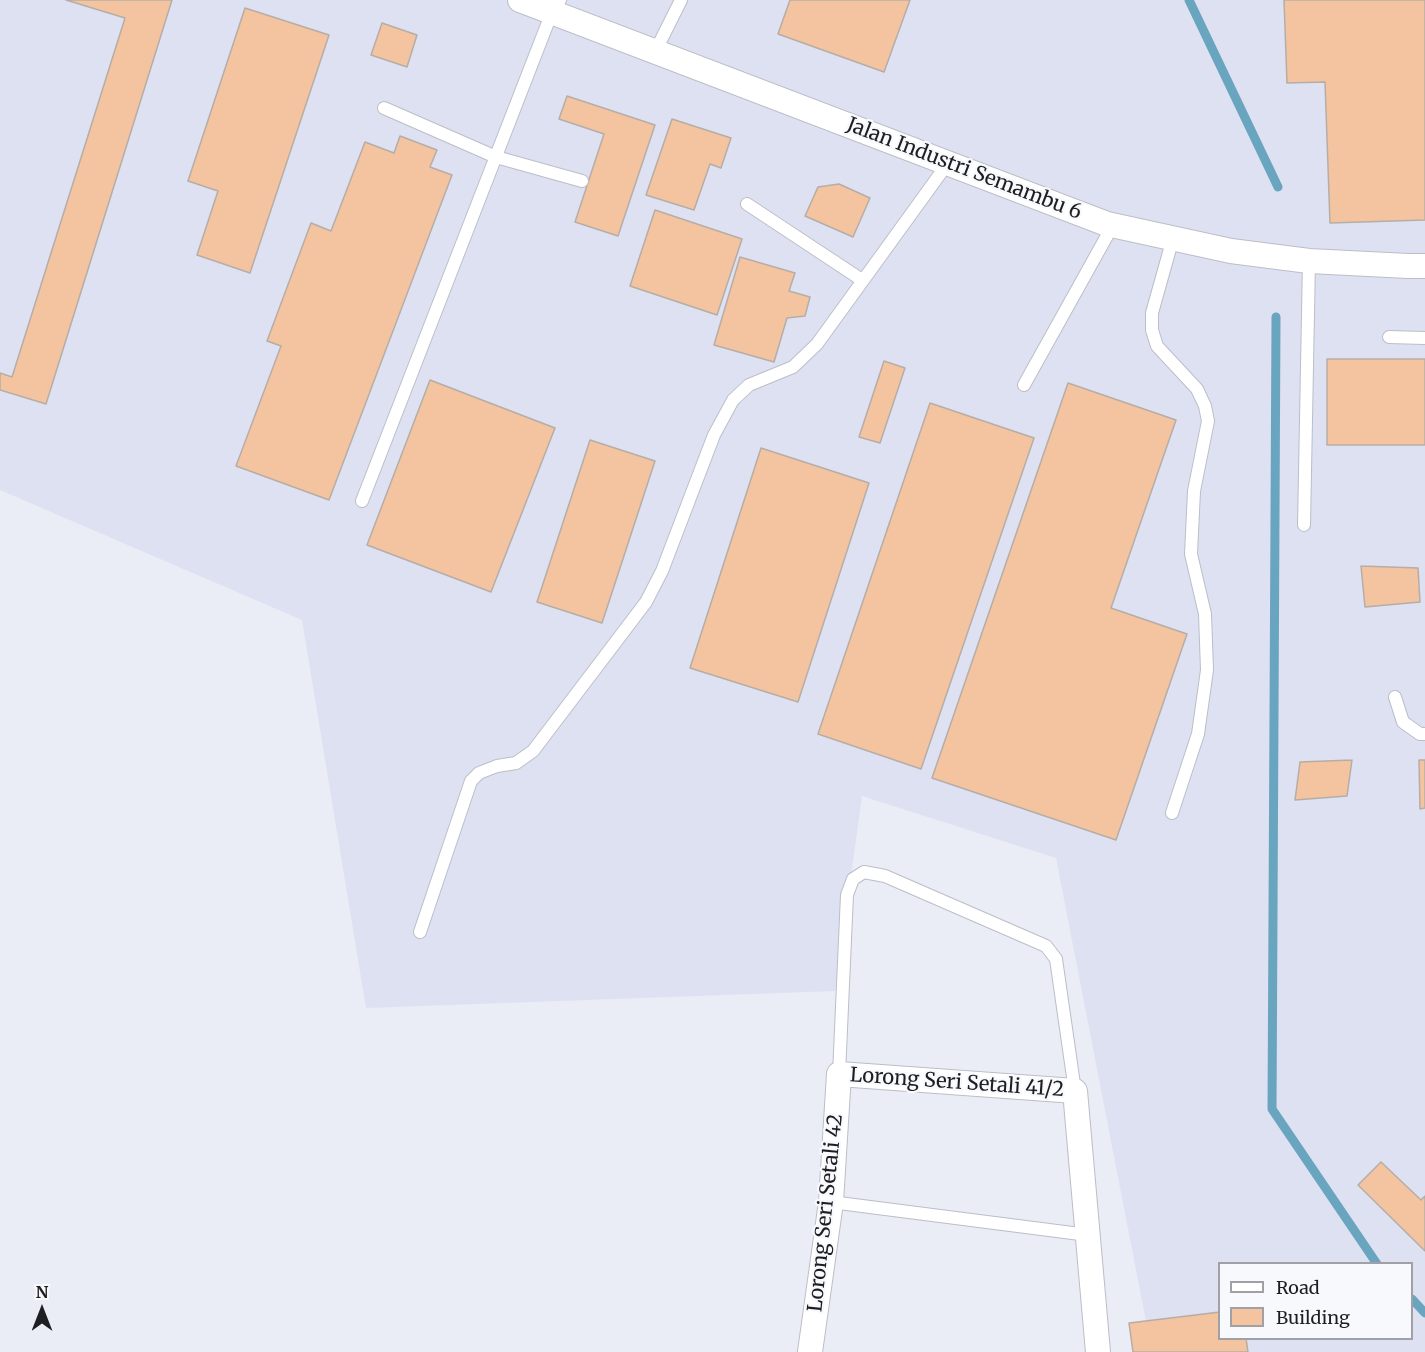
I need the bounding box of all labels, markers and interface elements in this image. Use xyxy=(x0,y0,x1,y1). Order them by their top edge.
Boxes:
street label: Jalan Industri Semambu 6 xyxy=(843,113,1085,225)
street label: Lorong Seri Setali 41/2 xyxy=(849,1064,1065,1102)
street label: Lorong Seri Setali 42 xyxy=(804,1113,848,1313)
legend xyxy=(1218,1262,1413,1340)
text: Road xyxy=(1276,1276,1320,1299)
north arrow xyxy=(12,1280,72,1340)
text: N xyxy=(36,1282,48,1302)
text: Building xyxy=(1276,1306,1350,1329)

